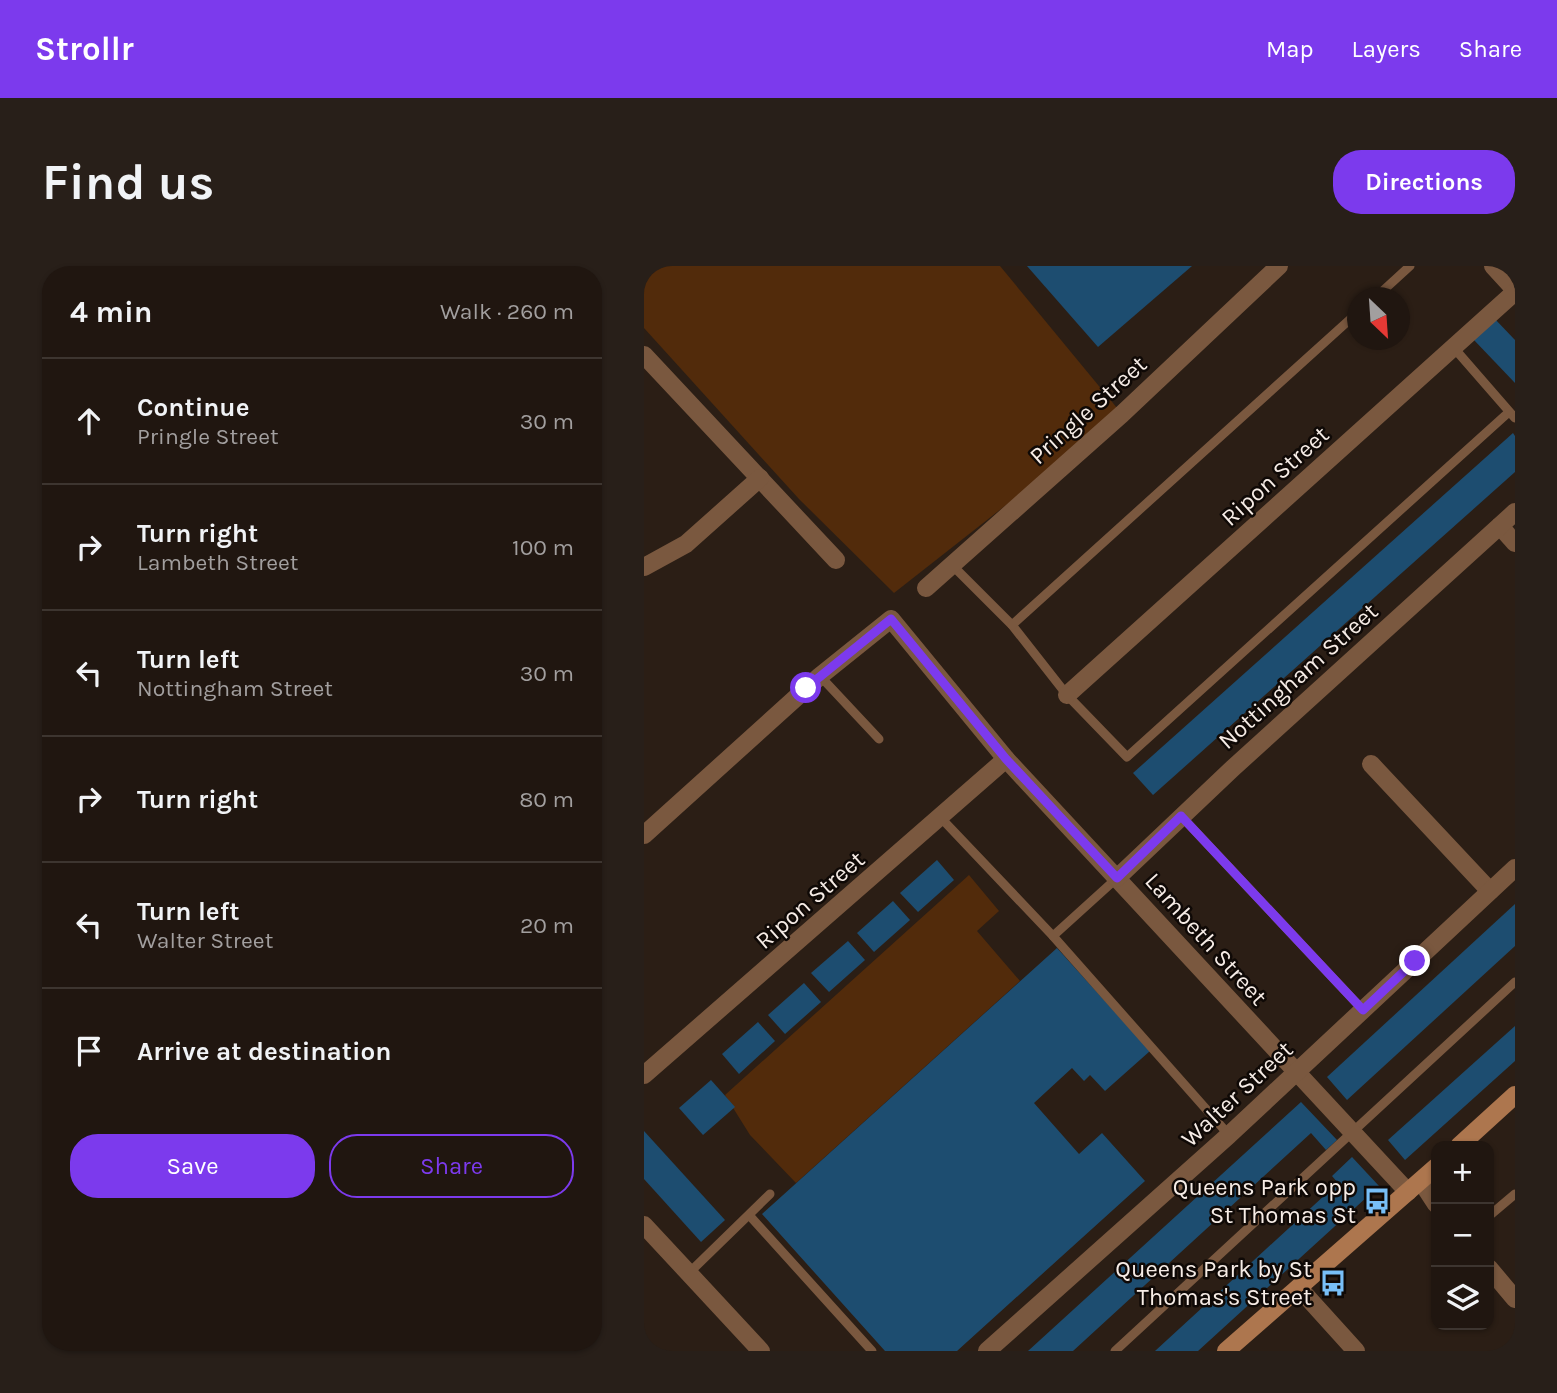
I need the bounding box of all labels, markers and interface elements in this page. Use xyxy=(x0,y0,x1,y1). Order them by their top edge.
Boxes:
text: Strollr xyxy=(35,30,134,68)
text: Map xyxy=(1266,35,1314,63)
text: Layers xyxy=(1352,35,1421,63)
text: Share xyxy=(1459,35,1522,63)
button: Directions xyxy=(1333,150,1515,214)
text: Find us xyxy=(42,154,214,211)
north arrow xyxy=(1347,287,1410,350)
text: 4 min xyxy=(70,294,152,330)
text: Walk · 260 m xyxy=(440,298,574,325)
street label: Pringle Street xyxy=(1024,350,1152,470)
text: Continue xyxy=(137,392,249,423)
icon: ahead xyxy=(70,402,108,440)
text: 30 m xyxy=(520,408,574,435)
street label: Ripon Street xyxy=(1215,420,1335,532)
text: Pringle Street xyxy=(137,423,279,450)
text: Turn right xyxy=(137,518,258,549)
icon: right xyxy=(70,528,108,566)
text: 100 m xyxy=(512,534,574,561)
text: Lambeth Street xyxy=(137,549,299,576)
street label: Nottingham Street xyxy=(1213,597,1383,755)
text: Turn left xyxy=(137,644,239,675)
icon: left xyxy=(70,654,108,692)
text: 30 m xyxy=(520,660,574,687)
route start xyxy=(790,672,821,703)
text: Nottingham Street xyxy=(137,675,333,702)
icon: right xyxy=(70,780,108,818)
text: Turn right xyxy=(137,784,258,815)
text: 80 m xyxy=(519,786,574,813)
street label: Ripon Street xyxy=(750,845,870,955)
street label: Lambeth Street xyxy=(1139,867,1273,1011)
text: Turn left xyxy=(137,896,239,927)
icon: left xyxy=(70,906,108,944)
text: 20 m xyxy=(520,912,574,939)
text: Walter Street xyxy=(137,927,273,954)
route end xyxy=(1399,945,1430,976)
icon: arrive xyxy=(70,1032,108,1070)
street label: Walter Street xyxy=(1175,1035,1299,1153)
text: Arrive at destination xyxy=(137,1036,391,1067)
button: Save xyxy=(70,1134,315,1198)
button: Share xyxy=(329,1134,574,1198)
map controls xyxy=(1431,1141,1494,1330)
button: + xyxy=(1431,1141,1494,1204)
place label: Queens Park opp St Thomas St xyxy=(1173,1173,1356,1229)
bus stop icon: Queens Park opp St Thomas St xyxy=(1362,1186,1392,1216)
button: − xyxy=(1431,1204,1494,1267)
place label: Queens Park by St Thomas's Street xyxy=(1115,1255,1312,1311)
button: layers xyxy=(1431,1267,1494,1330)
bus stop icon: Queens Park by St Thomas's Street xyxy=(1318,1268,1348,1298)

